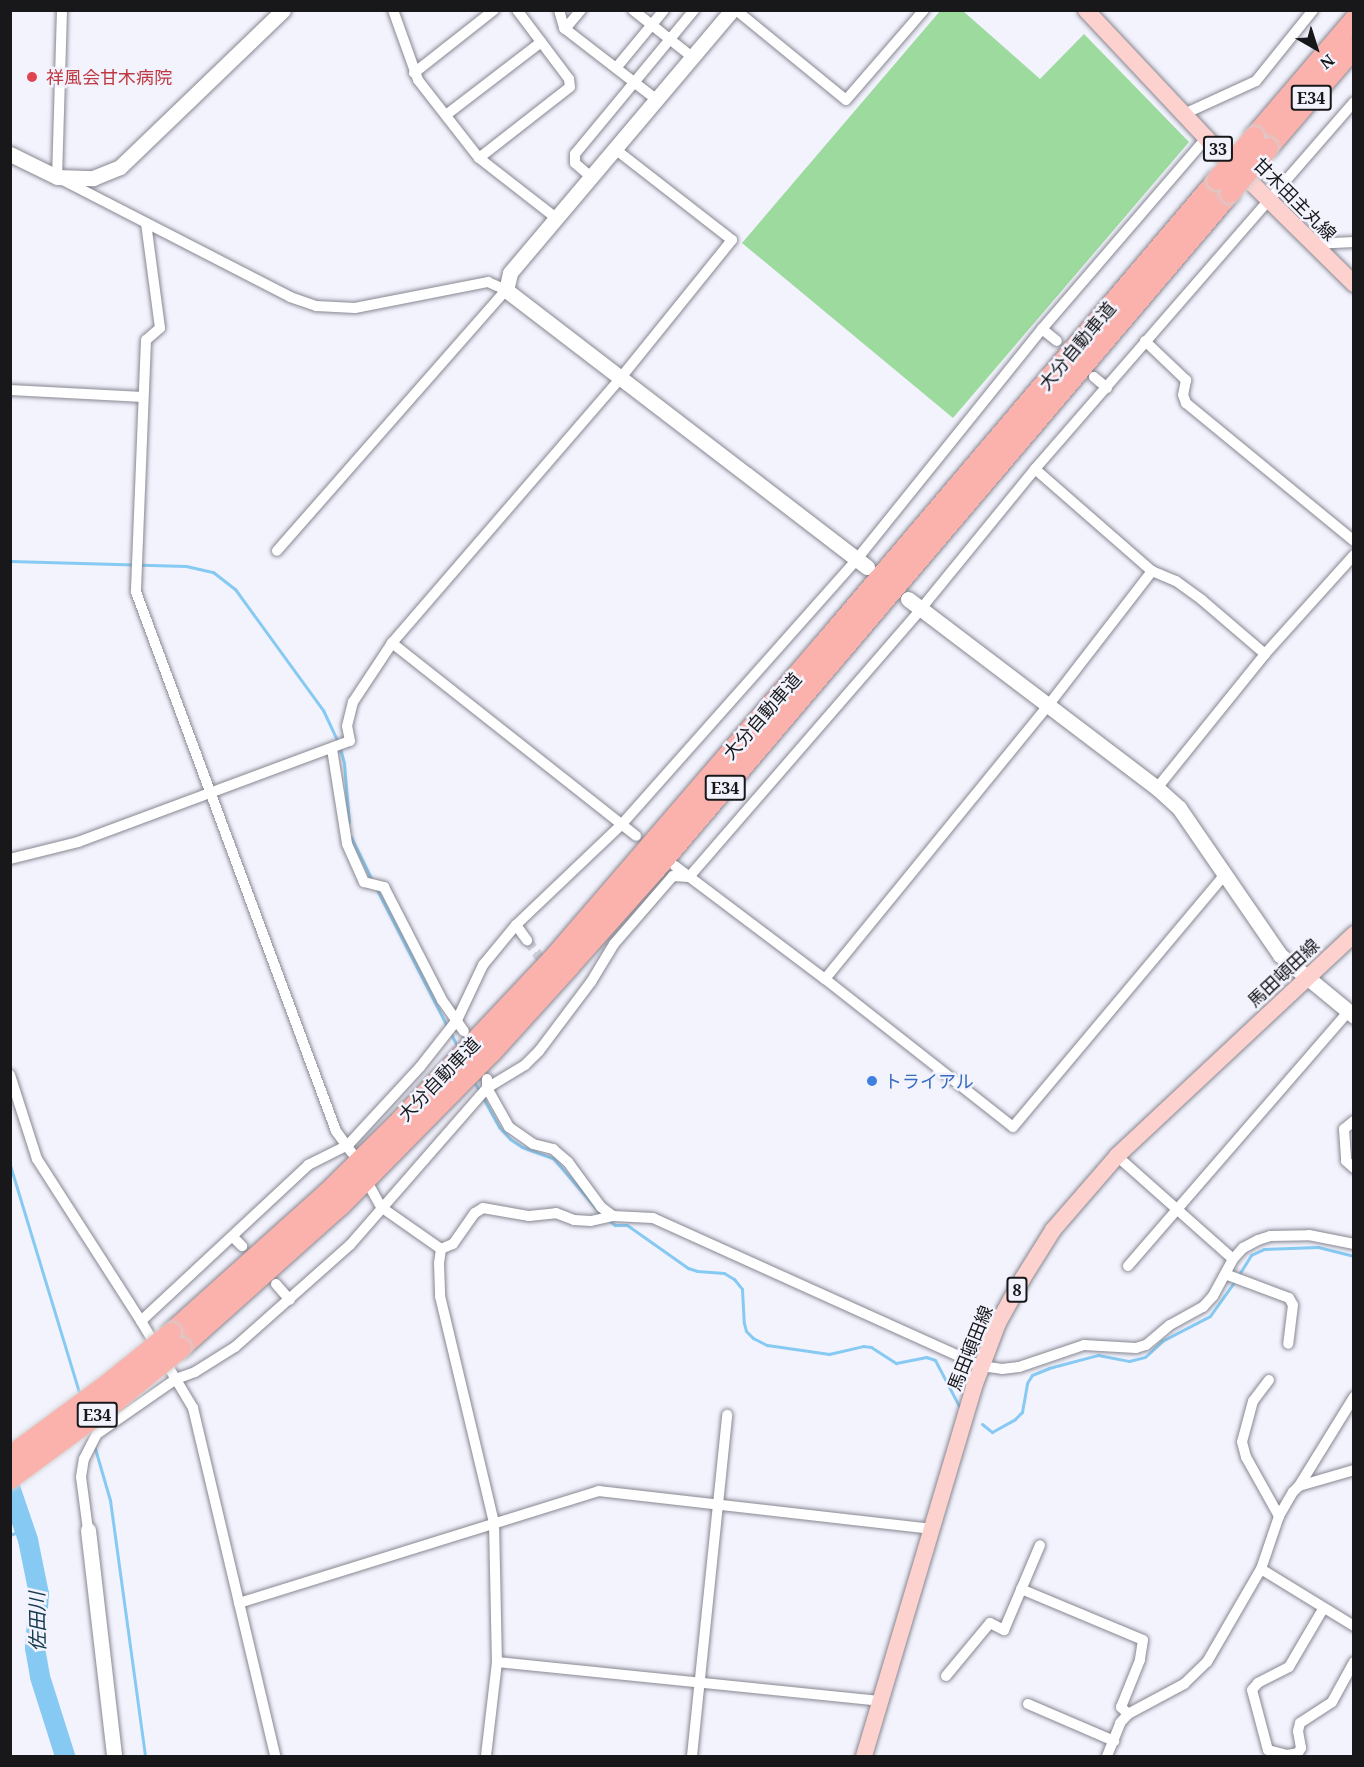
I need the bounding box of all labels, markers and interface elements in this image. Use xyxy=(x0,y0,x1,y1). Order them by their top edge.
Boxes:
north arrow xyxy=(1286,18,1346,78)
text: N xyxy=(1316,49,1339,74)
place label: 祥風会甘木病院 xyxy=(46,66,172,88)
marker: 祥風会甘木病院 xyxy=(23,68,41,86)
road number: E34 xyxy=(1290,85,1332,111)
road number: 33 xyxy=(1202,136,1234,162)
street label: 甘木田主丸線 xyxy=(1249,153,1341,245)
street label: 大分自動車道 xyxy=(1034,298,1120,394)
street label: 大分自動車道 xyxy=(718,668,806,764)
road number: E34 xyxy=(704,775,746,801)
street label: 馬田頓田線 xyxy=(1243,934,1323,1012)
street label: 大分自動車道 xyxy=(394,1033,484,1125)
place label: トライアル xyxy=(884,1070,974,1092)
marker: トライアル xyxy=(865,1074,879,1088)
road number: 8 xyxy=(1005,1277,1029,1303)
street label: 馬田頓田線 xyxy=(943,1302,997,1394)
road number: E34 xyxy=(76,1402,118,1428)
water label: 佐田川 xyxy=(24,1592,50,1652)

